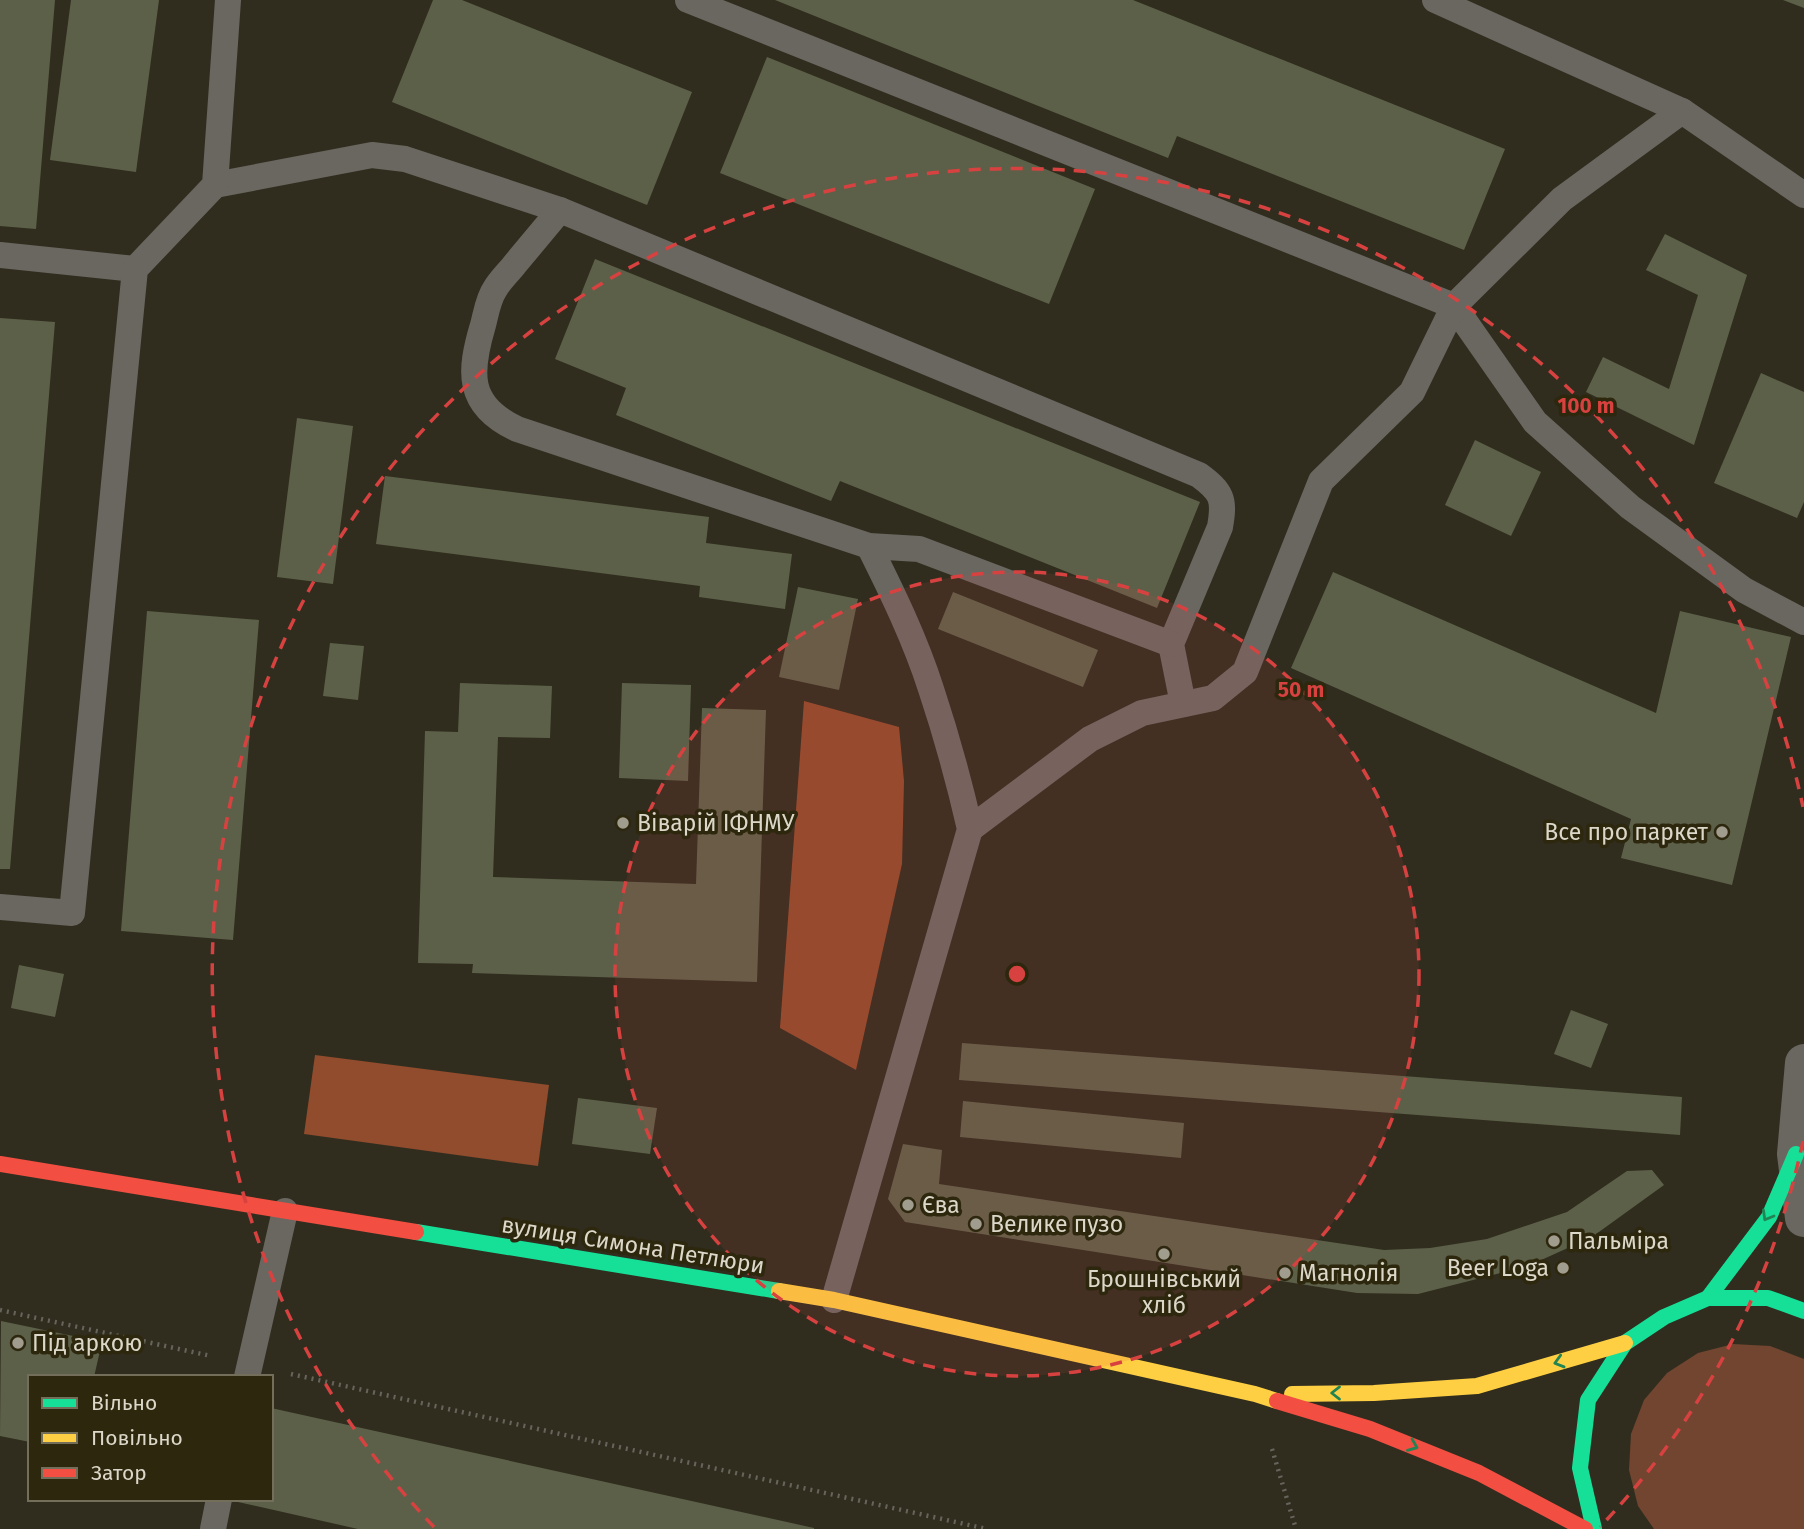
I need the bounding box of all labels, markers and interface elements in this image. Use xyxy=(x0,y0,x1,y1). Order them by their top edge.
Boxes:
text: 100 m xyxy=(1557,393,1615,419)
text: 50 m xyxy=(1278,677,1324,703)
place label: Віварій ІФНМУ xyxy=(637,809,795,837)
marker: Віварій ІФНМУ xyxy=(615,815,631,831)
place label: Все про паркет xyxy=(1544,818,1709,846)
marker: Все про паркет xyxy=(1714,824,1730,840)
centre of rings xyxy=(1005,962,1029,986)
place label: Єва xyxy=(922,1191,960,1219)
marker: Єва xyxy=(900,1197,916,1213)
one-way arrow xyxy=(1763,1208,1776,1221)
street label: вулиця Симона Петлюри xyxy=(499,1210,767,1280)
place label: Велике пузо xyxy=(990,1210,1123,1238)
marker: Велике пузо xyxy=(968,1216,984,1232)
place label: Пальміра xyxy=(1568,1227,1669,1255)
marker: Пальміра xyxy=(1546,1233,1562,1249)
marker: Брошнівський хліб xyxy=(1156,1246,1172,1262)
place label: Beer Loga xyxy=(1447,1254,1549,1282)
place label: Магнолія xyxy=(1299,1259,1399,1287)
marker: Beer Loga xyxy=(1555,1260,1571,1276)
place label: Брошнівський хліб xyxy=(1087,1265,1241,1319)
marker: Магнолія xyxy=(1277,1265,1293,1281)
place label: Під аркою xyxy=(32,1329,142,1357)
marker: Під аркою xyxy=(10,1335,26,1351)
one-way arrow xyxy=(1554,1353,1566,1368)
legend xyxy=(28,1375,273,1501)
one-way arrow xyxy=(1330,1385,1340,1401)
text: Вільно xyxy=(91,1390,157,1416)
text: Повільно xyxy=(91,1425,183,1451)
one-way arrow xyxy=(1406,1438,1418,1452)
text: Затор xyxy=(91,1460,147,1486)

